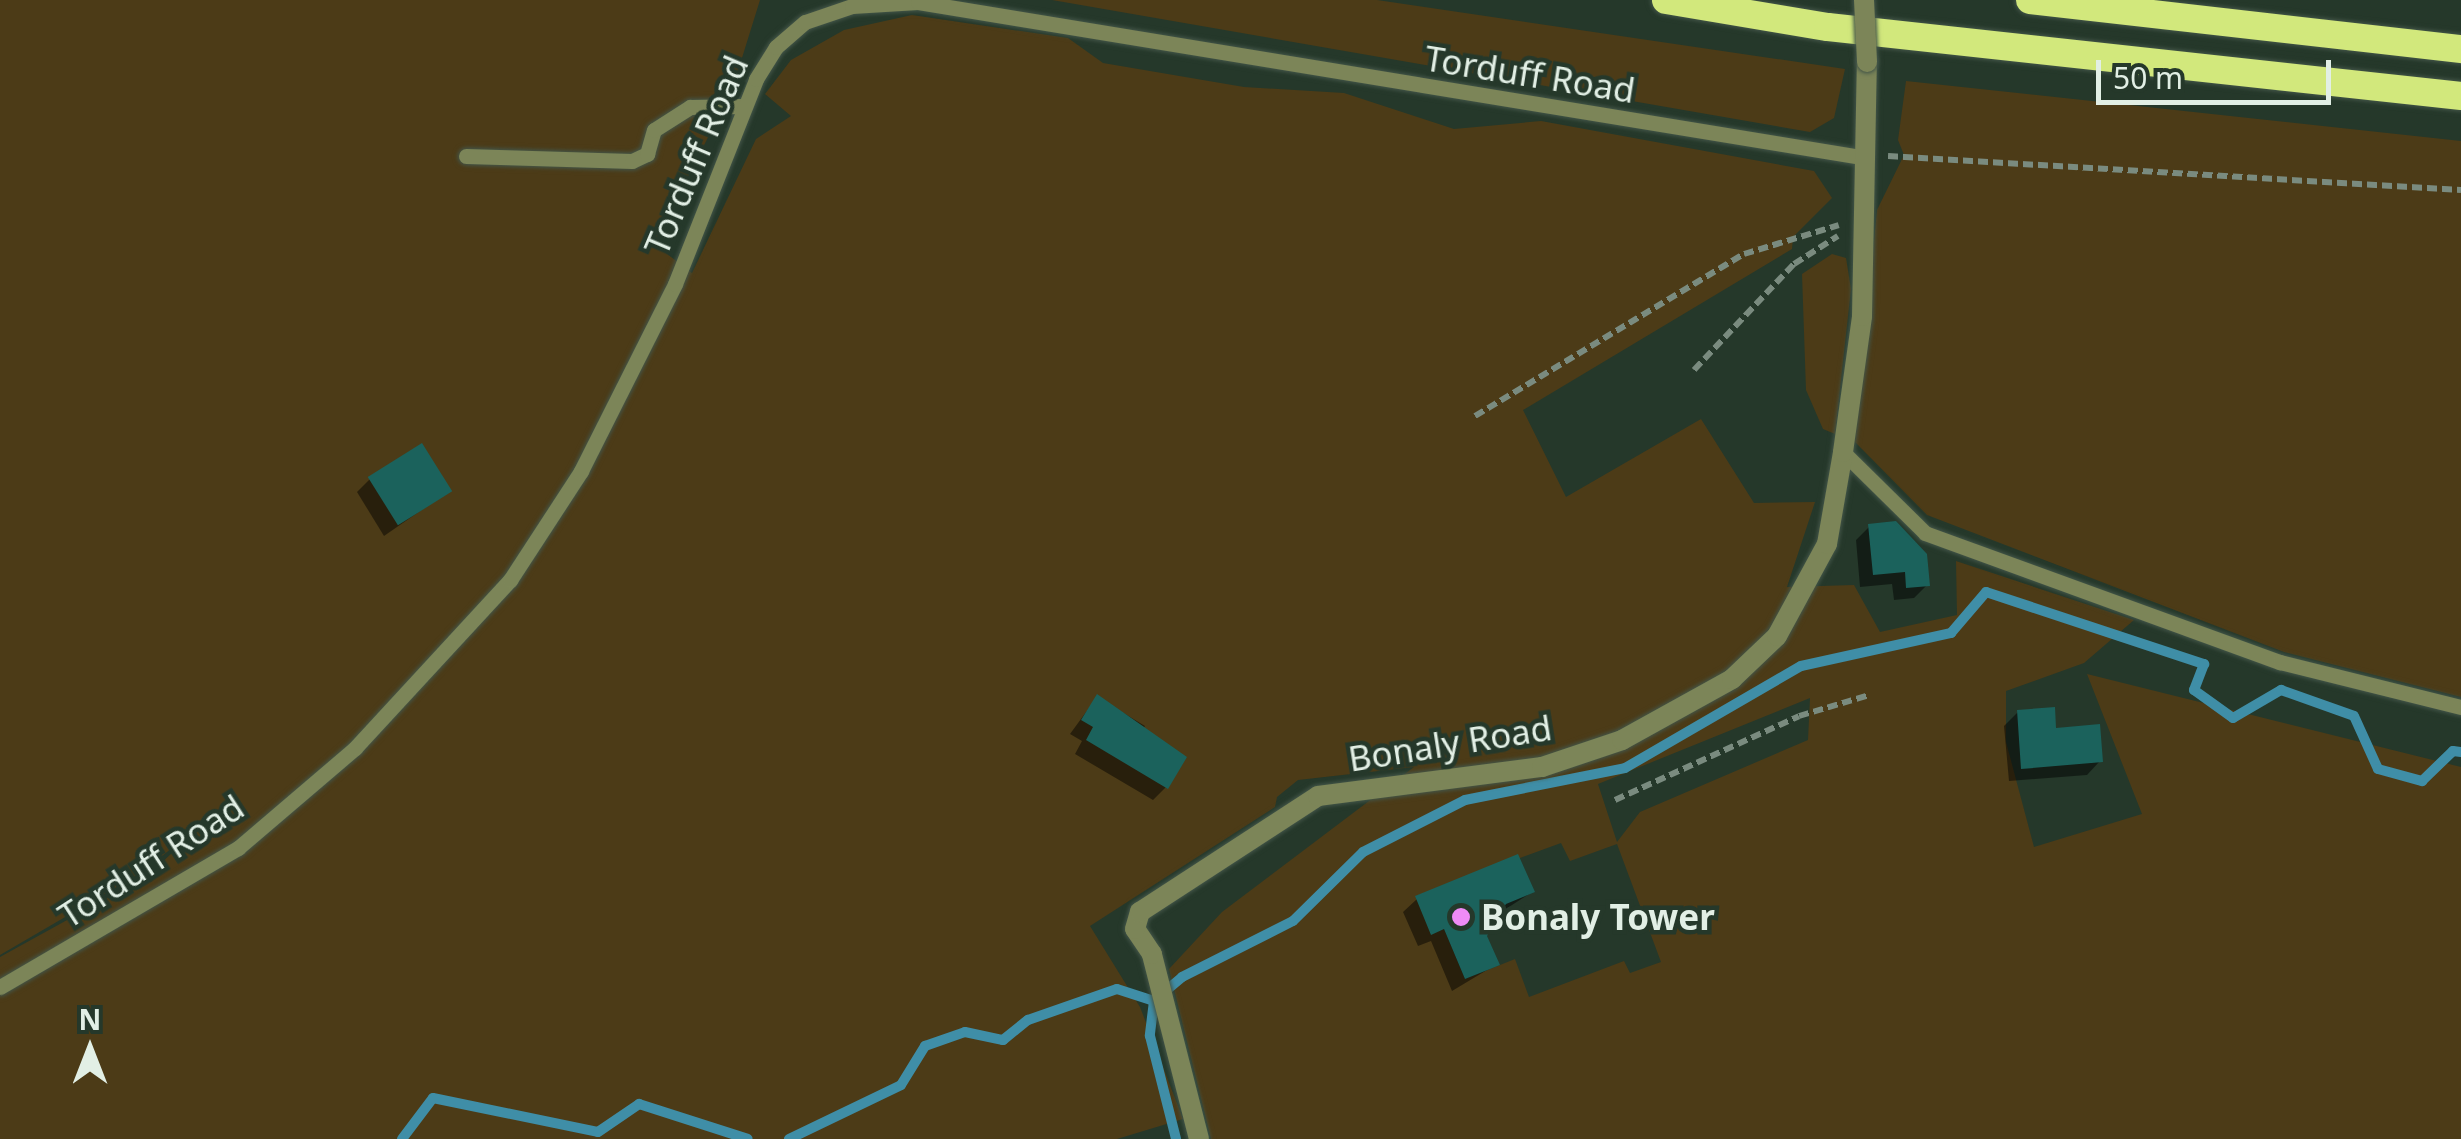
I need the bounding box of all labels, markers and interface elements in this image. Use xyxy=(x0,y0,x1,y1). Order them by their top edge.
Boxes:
street label: Torduff Road xyxy=(1422,37,1638,111)
scale bar xyxy=(2101,40,2336,102)
street label: Torduff Road xyxy=(635,49,757,261)
text: 50 m xyxy=(2113,57,2183,98)
street label: Bonaly Road xyxy=(1345,706,1555,780)
street label: Torduff Road xyxy=(51,786,251,936)
place label: Bonaly Tower xyxy=(1481,896,1715,938)
marker: Bonaly Tower xyxy=(1450,906,1472,928)
north arrow xyxy=(40,999,140,1099)
text: N xyxy=(79,1000,101,1038)

